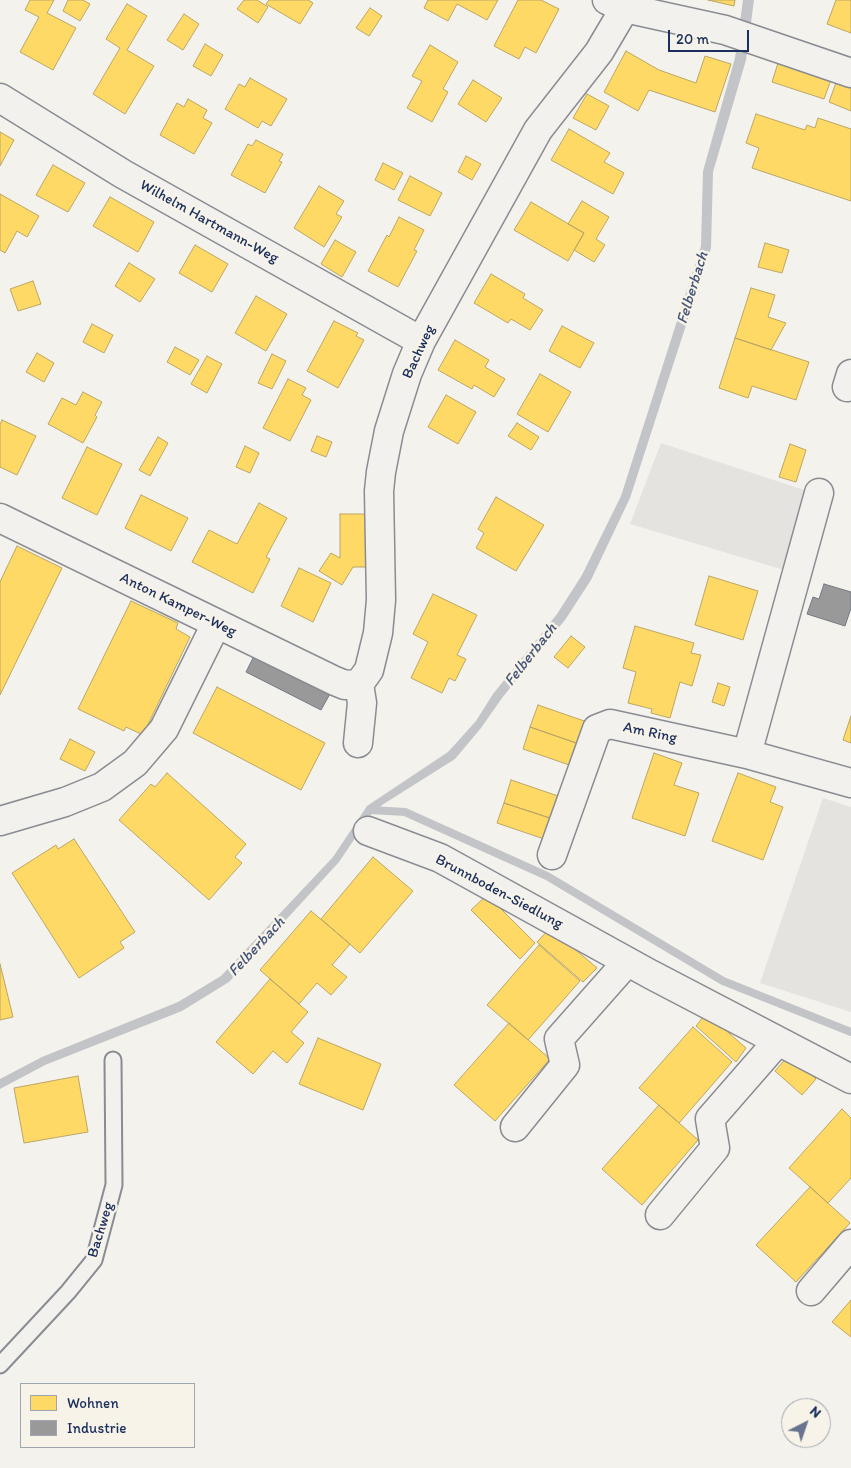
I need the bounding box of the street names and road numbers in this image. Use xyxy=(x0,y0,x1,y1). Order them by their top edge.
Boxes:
street label: Wilhelm Hartmann-Weg xyxy=(136,176,282,268)
street label: Bachweg xyxy=(399,322,439,382)
street label: Anton Kamper-Weg xyxy=(117,569,239,641)
street label: Am Ring xyxy=(621,719,679,747)
street label: Brunnboden-Siedlung xyxy=(432,851,566,933)
street label: Bachweg xyxy=(84,1200,118,1260)

